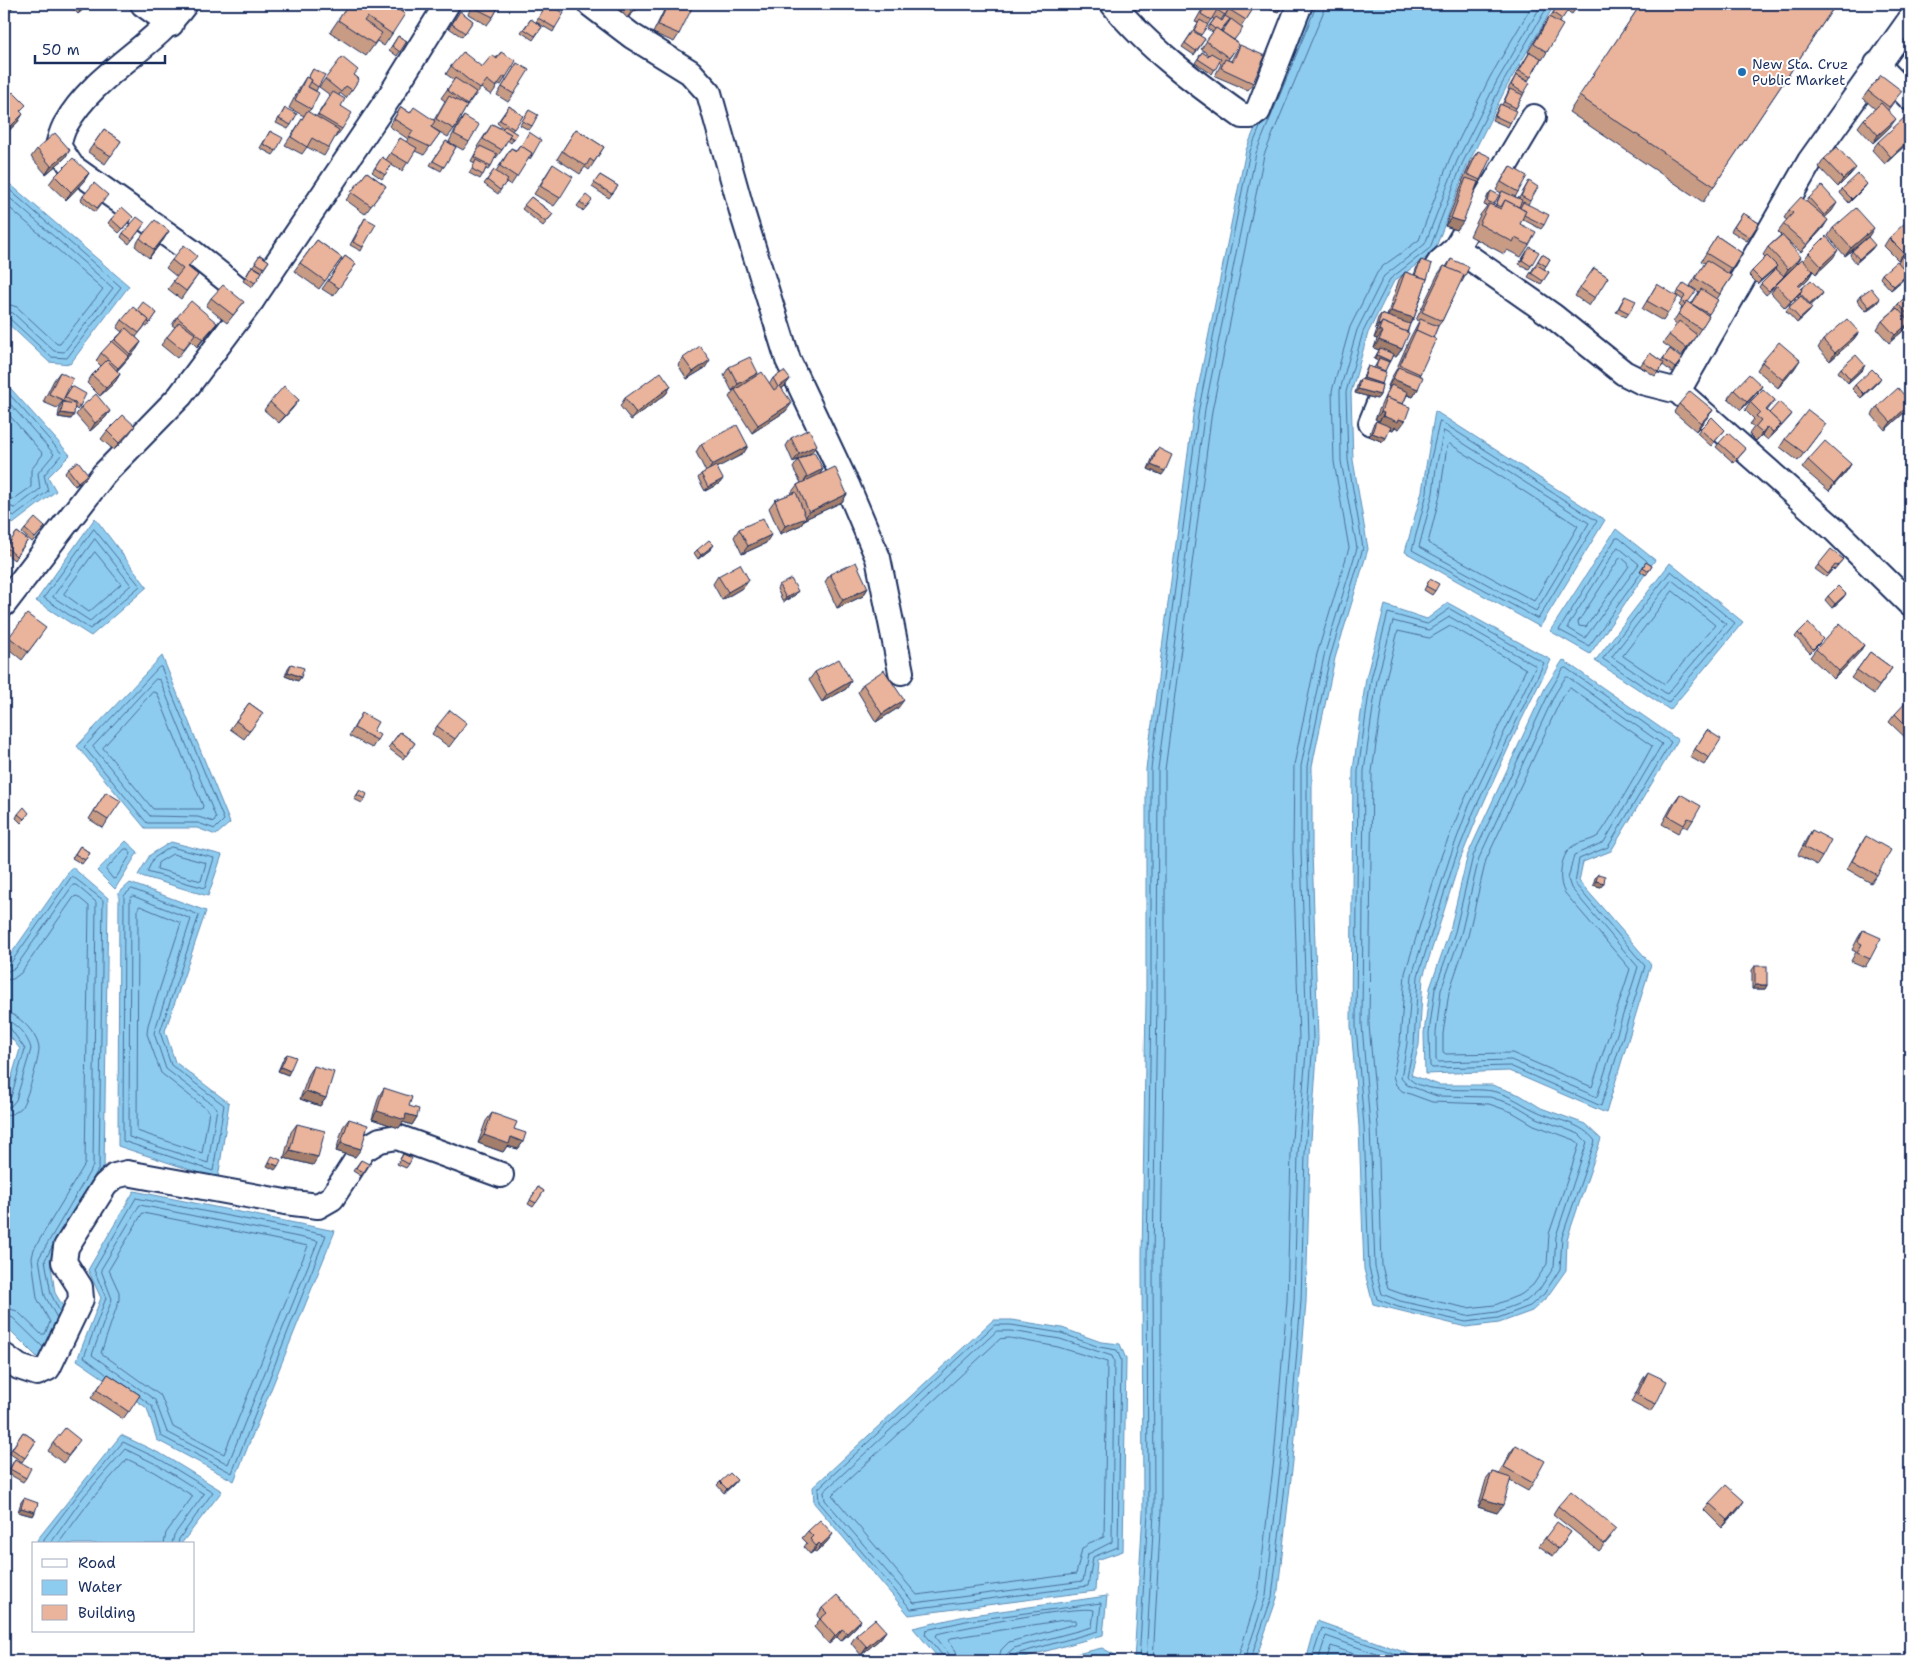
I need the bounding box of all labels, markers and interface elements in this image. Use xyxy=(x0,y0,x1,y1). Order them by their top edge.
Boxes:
scale bar xyxy=(35,32,165,64)
text: 50 m xyxy=(42,40,80,60)
place label: New Sta. Cruz Public Market xyxy=(1752,55,1848,89)
marker: New Sta. Cruz Public Market xyxy=(1736,66,1748,78)
legend xyxy=(32,1542,195,1632)
text: Road xyxy=(78,1553,116,1573)
text: Water xyxy=(78,1577,122,1597)
text: Building xyxy=(78,1603,135,1623)

